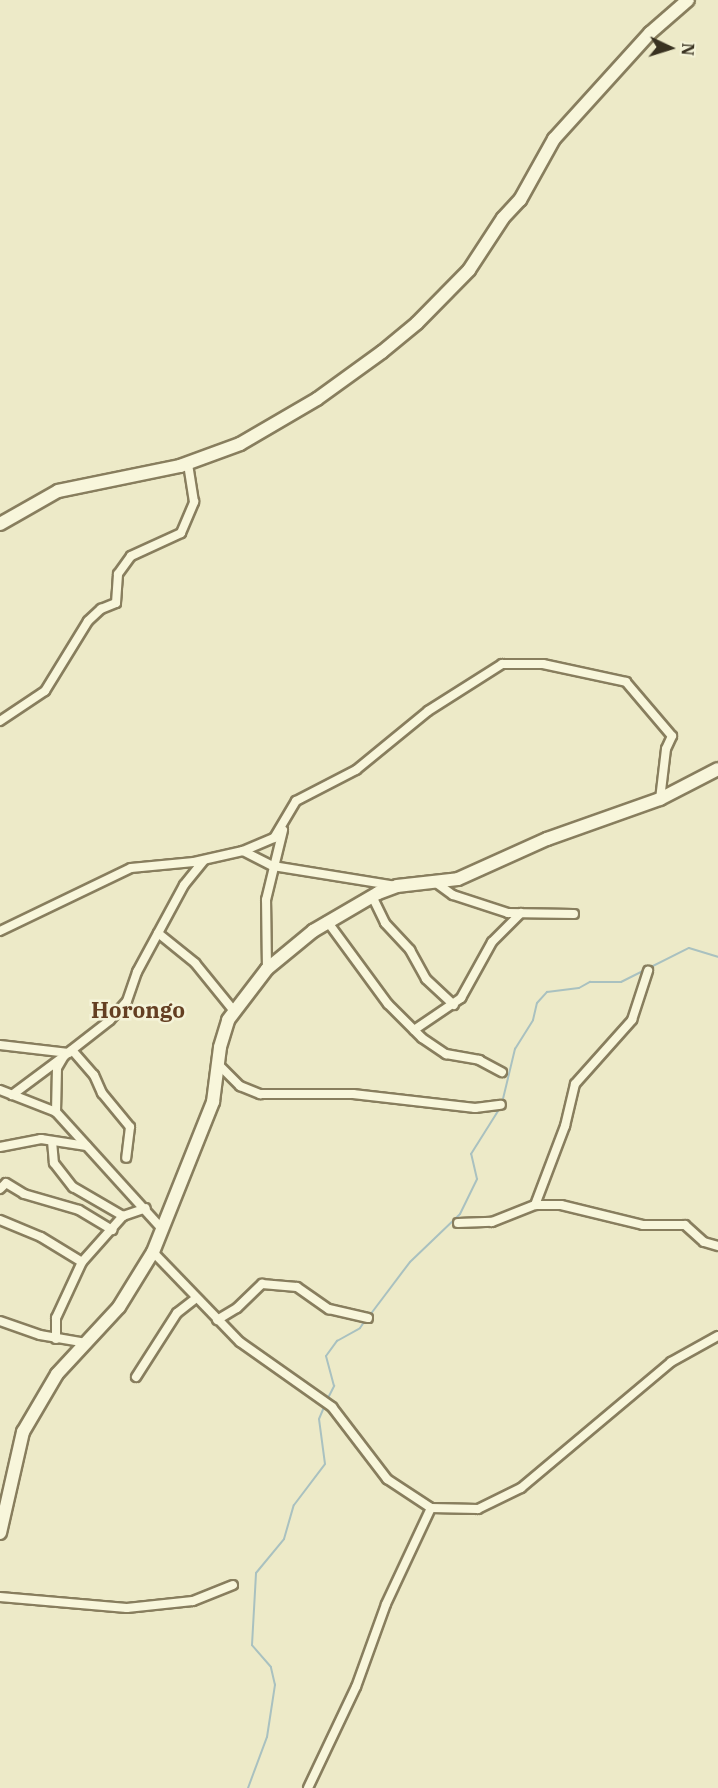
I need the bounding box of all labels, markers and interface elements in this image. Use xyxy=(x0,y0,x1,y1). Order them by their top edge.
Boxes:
north arrow xyxy=(640,18,700,78)
text: N xyxy=(678,42,698,56)
district label: Horongo xyxy=(91,997,185,1023)

